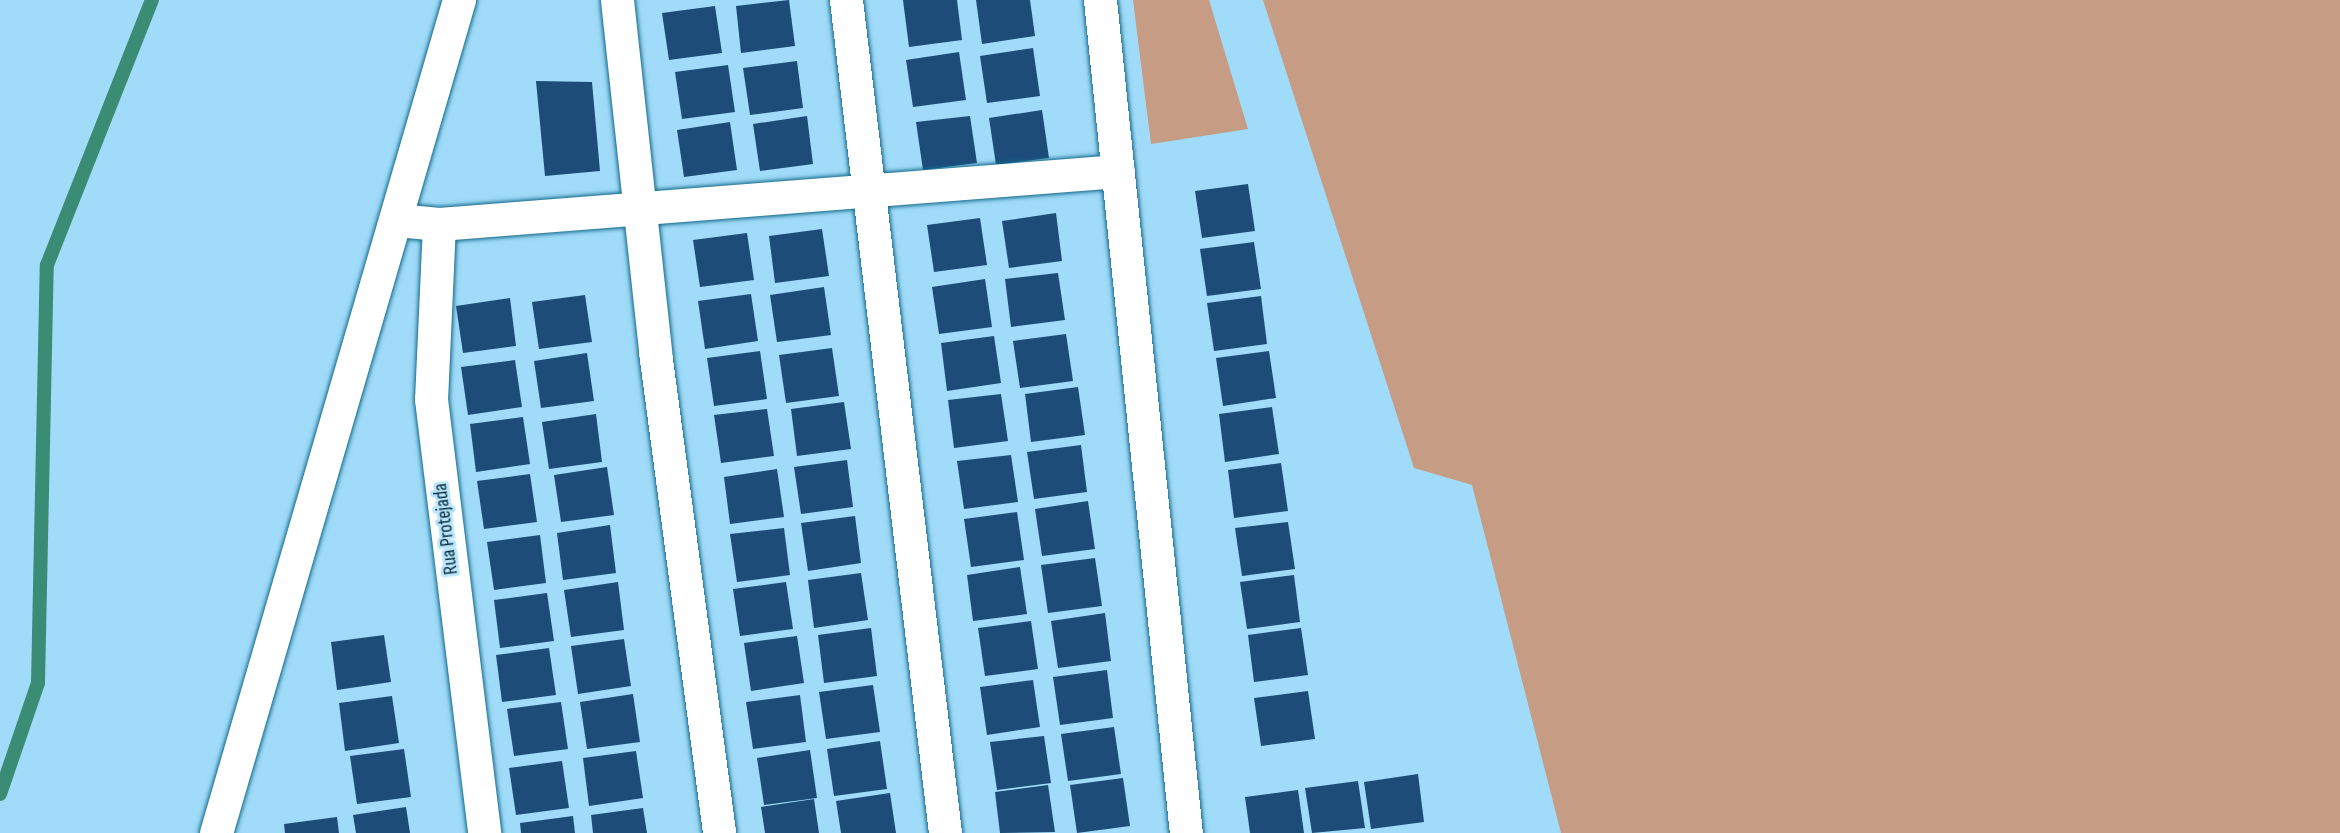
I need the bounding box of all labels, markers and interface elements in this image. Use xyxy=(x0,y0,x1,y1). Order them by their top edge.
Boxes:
street label: Rua Protejada xyxy=(428,482,464,576)

